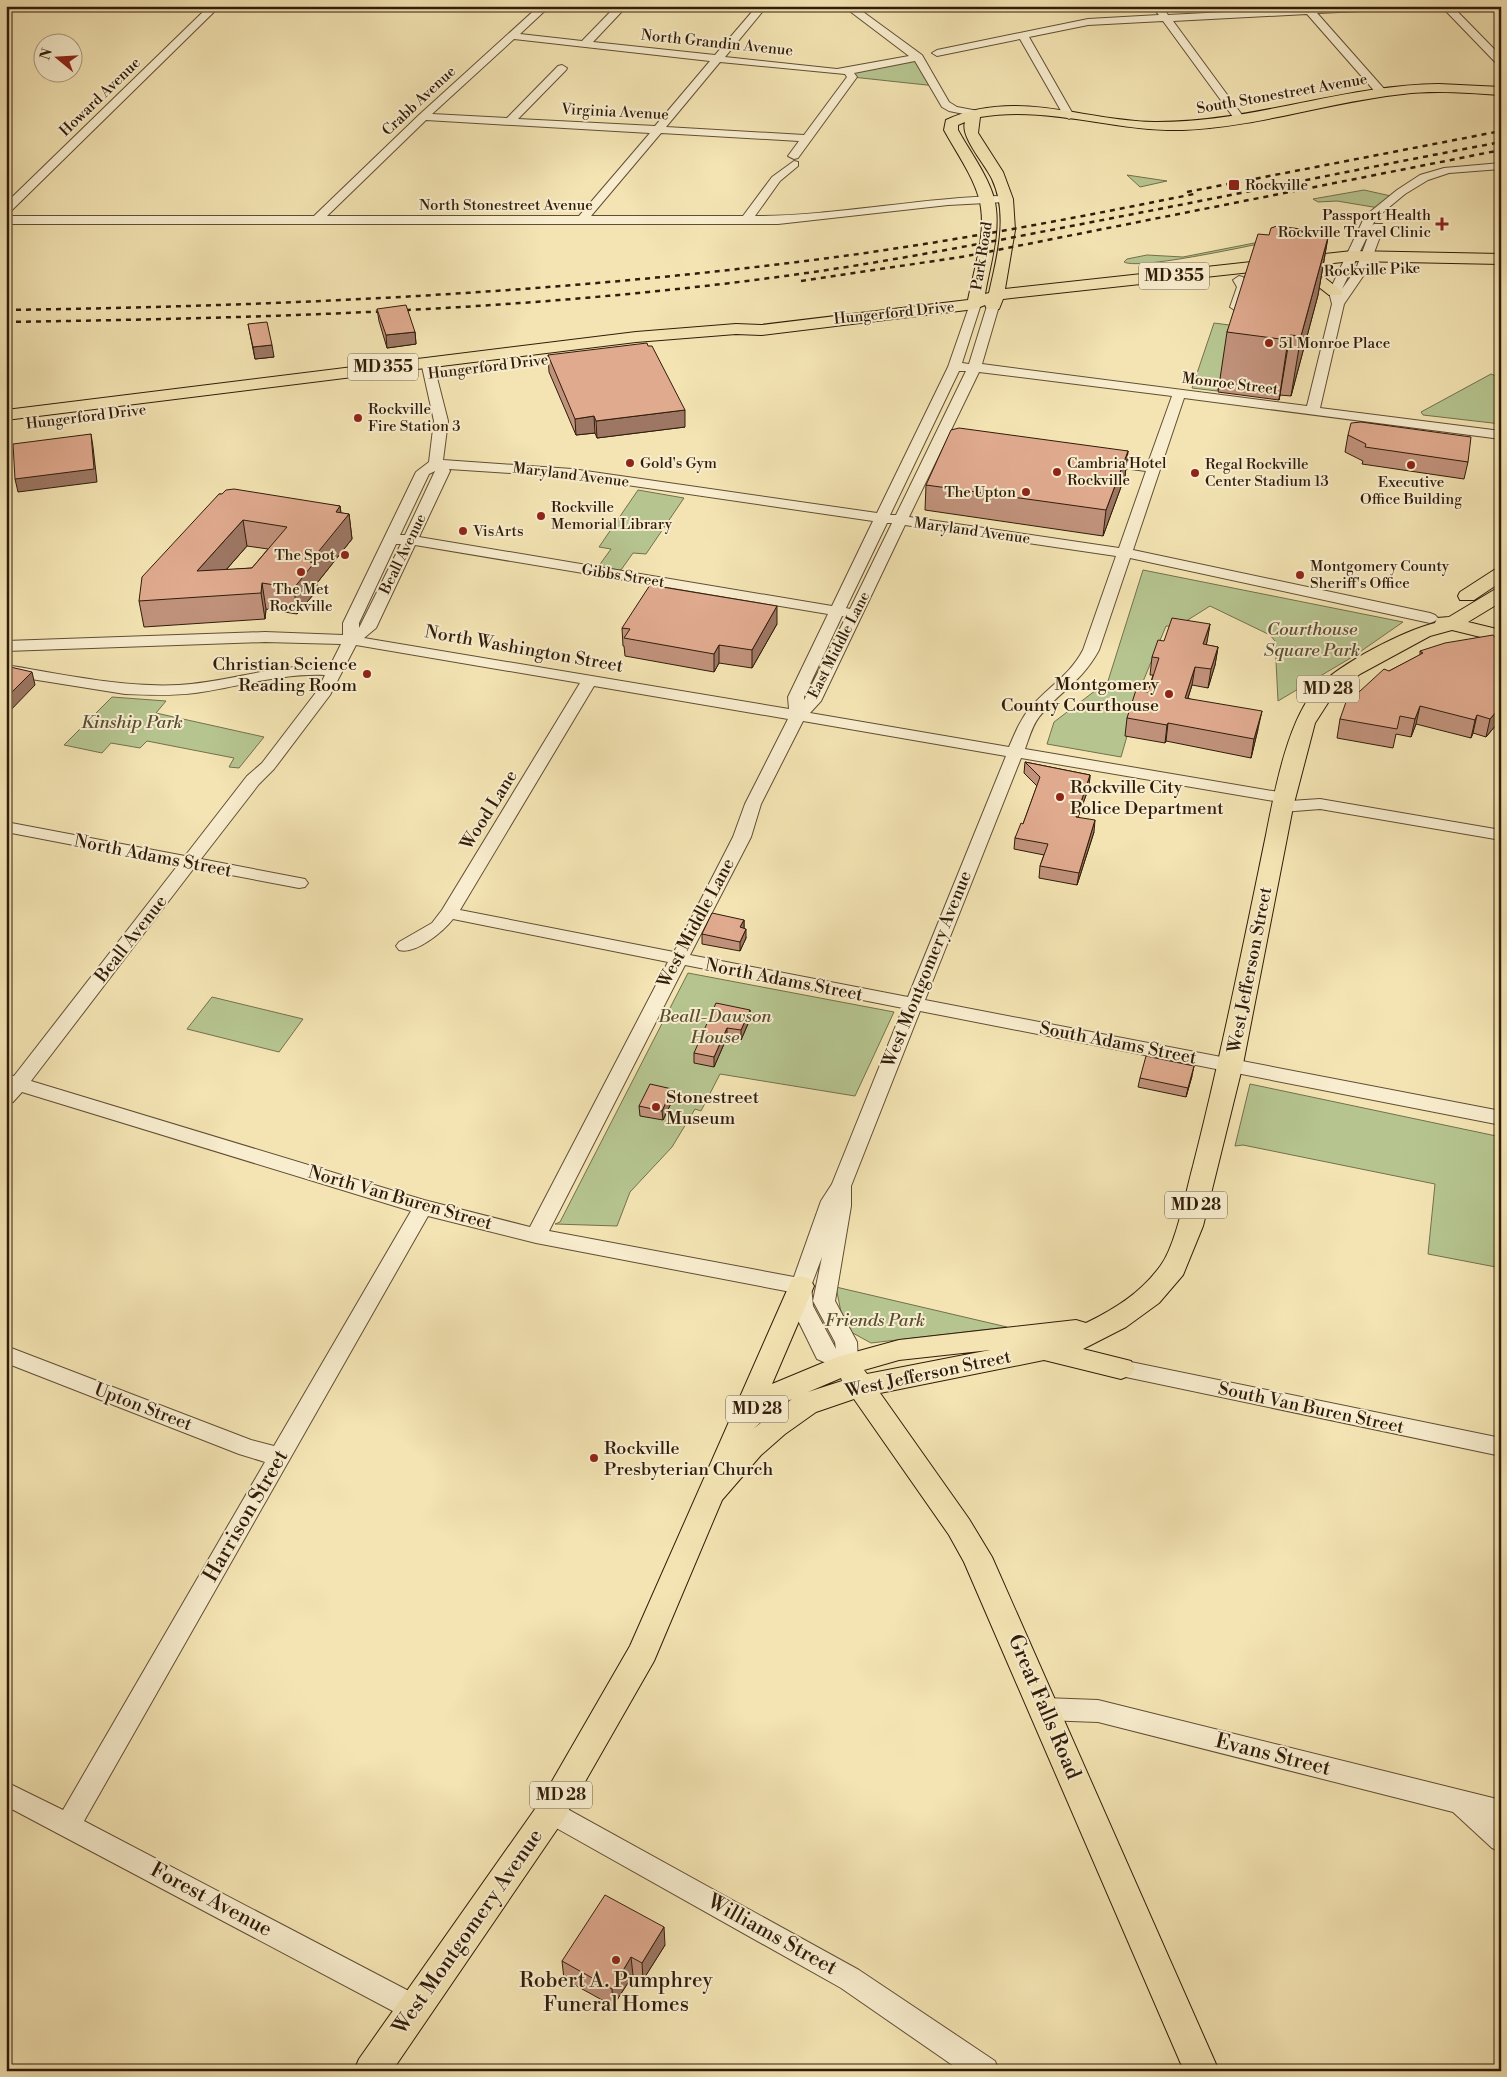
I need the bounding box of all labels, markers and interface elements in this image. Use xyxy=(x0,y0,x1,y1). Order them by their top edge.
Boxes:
street label: North Grandin Avenue xyxy=(640,26,794,60)
north arrow xyxy=(32,32,82,82)
text: N xyxy=(36,46,57,62)
street label: Howard Avenue xyxy=(55,53,145,141)
street label: Crabb Avenue xyxy=(378,62,460,140)
street label: South Stonestreet Avenue xyxy=(1195,70,1369,118)
street label: Virginia Avenue xyxy=(560,100,669,124)
place label: Rockville xyxy=(1245,176,1308,195)
marker: Rockville xyxy=(1227,178,1241,192)
street label: North Stonestreet Avenue xyxy=(419,196,593,215)
place label: Passport Health Rockville Travel Clinic xyxy=(1278,206,1431,242)
marker: Passport Health Rockville Travel Clinic xyxy=(1435,217,1449,231)
street label: Park Road xyxy=(967,220,997,292)
street label: Rockville Pike xyxy=(1323,259,1421,281)
road number: MD 355 xyxy=(1139,262,1209,290)
street label: Hungerford Drive xyxy=(833,297,955,329)
place label: 51 Monroe Place xyxy=(1279,334,1390,353)
marker: 51 Monroe Place xyxy=(1263,337,1275,349)
street label: Hungerford Drive xyxy=(427,350,549,384)
road number: MD 355 xyxy=(348,354,418,381)
street label: Monroe Street xyxy=(1181,369,1280,399)
street label: Hungerford Drive xyxy=(25,400,147,434)
place label: Rockville Fire Station 3 xyxy=(368,400,460,436)
marker: Rockville Fire Station 3 xyxy=(352,412,364,424)
place label: Gold's Gym xyxy=(640,454,717,473)
place label: Cambria Hotel Rockville xyxy=(1067,454,1167,490)
place label: Regal Rockville Center Stadium 13 xyxy=(1205,455,1329,491)
marker: Gold's Gym xyxy=(624,457,636,469)
street label: Maryland Avenue xyxy=(512,458,630,492)
marker: Executive Office Building xyxy=(1405,459,1417,471)
marker: Cambria Hotel Rockville xyxy=(1051,466,1063,478)
marker: Regal Rockville Center Stadium 13 xyxy=(1189,467,1201,479)
place label: Executive Office Building xyxy=(1360,473,1462,509)
place label: The Upton xyxy=(944,483,1016,502)
marker: The Upton xyxy=(1020,486,1032,498)
place label: Rockville Memorial Library xyxy=(551,498,673,534)
marker: Rockville Memorial Library xyxy=(535,510,547,522)
street label: Beall Avenue xyxy=(375,511,431,598)
street label: Maryland Avenue xyxy=(913,513,1031,549)
place label: VisArts xyxy=(472,522,523,541)
marker: VisArts xyxy=(457,525,469,537)
place label: The Spot xyxy=(274,546,336,565)
marker: The Spot xyxy=(339,549,351,561)
place label: Montgomery County Sheriff's Office xyxy=(1310,557,1450,593)
street label: Gibbs Street xyxy=(580,560,666,592)
marker: The Met Rockville xyxy=(295,566,307,578)
marker: Montgomery County Sheriff's Office xyxy=(1294,569,1306,581)
place label: The Met Rockville xyxy=(270,580,332,616)
street label: East Middle Lane xyxy=(804,588,874,702)
park label: Courthouse Square Park xyxy=(1264,618,1360,662)
street label: North Washington Street xyxy=(423,620,626,678)
place label: Christian Science Reading Room xyxy=(213,653,357,697)
marker: Christian Science Reading Room xyxy=(361,668,373,680)
place label: Montgomery County Courthouse xyxy=(1001,673,1159,717)
road number: MD 28 xyxy=(1297,676,1359,702)
marker: Montgomery County Courthouse xyxy=(1163,688,1175,700)
park label: Kinship Park xyxy=(81,711,183,734)
street label: Wood Lane xyxy=(455,766,523,855)
place label: Rockville City Police Department xyxy=(1070,776,1224,820)
marker: Rockville City Police Department xyxy=(1054,791,1066,803)
street label: North Adams Street xyxy=(72,829,234,883)
street label: West Middle Lane xyxy=(652,854,740,993)
street label: West Montgomery Avenue xyxy=(877,867,977,1072)
street label: West Jefferson Street xyxy=(1222,884,1277,1056)
street label: Beall Avenue xyxy=(89,891,172,988)
street label: North Adams Street xyxy=(703,953,865,1007)
park label: Beall-Dawson House xyxy=(657,1005,772,1049)
street label: South Adams Street xyxy=(1038,1017,1199,1070)
place label: Stonestreet Museum xyxy=(666,1086,760,1130)
marker: Stonestreet Museum xyxy=(650,1101,662,1113)
street label: North Van Buren Street xyxy=(305,1161,495,1235)
road number: MD 28 xyxy=(1165,1192,1227,1218)
park label: Friends Park xyxy=(825,1309,925,1332)
street label: West Jefferson Street xyxy=(842,1345,1013,1403)
street label: South Van Buren Street xyxy=(1216,1377,1407,1439)
street label: Upton Street xyxy=(91,1378,196,1436)
road number: MD 28 xyxy=(726,1396,788,1422)
place label: Rockville Presbyterian Church xyxy=(604,1437,774,1481)
street label: Harrison Street xyxy=(198,1445,295,1587)
marker: Rockville Presbyterian Church xyxy=(588,1452,600,1464)
street label: Great Falls Road xyxy=(1002,1631,1086,1784)
street label: Evans Street xyxy=(1213,1728,1334,1782)
road number: MD 28 xyxy=(530,1782,592,1808)
street label: West Montgomery Avenue xyxy=(387,1824,549,2041)
street label: Forest Avenue xyxy=(146,1857,276,1943)
street label: Williams Street xyxy=(702,1888,842,1982)
marker: Robert A. Pumphrey Funeral Homes xyxy=(610,1954,622,1966)
place label: Robert A. Pumphrey Funeral Homes xyxy=(519,1968,713,2018)

